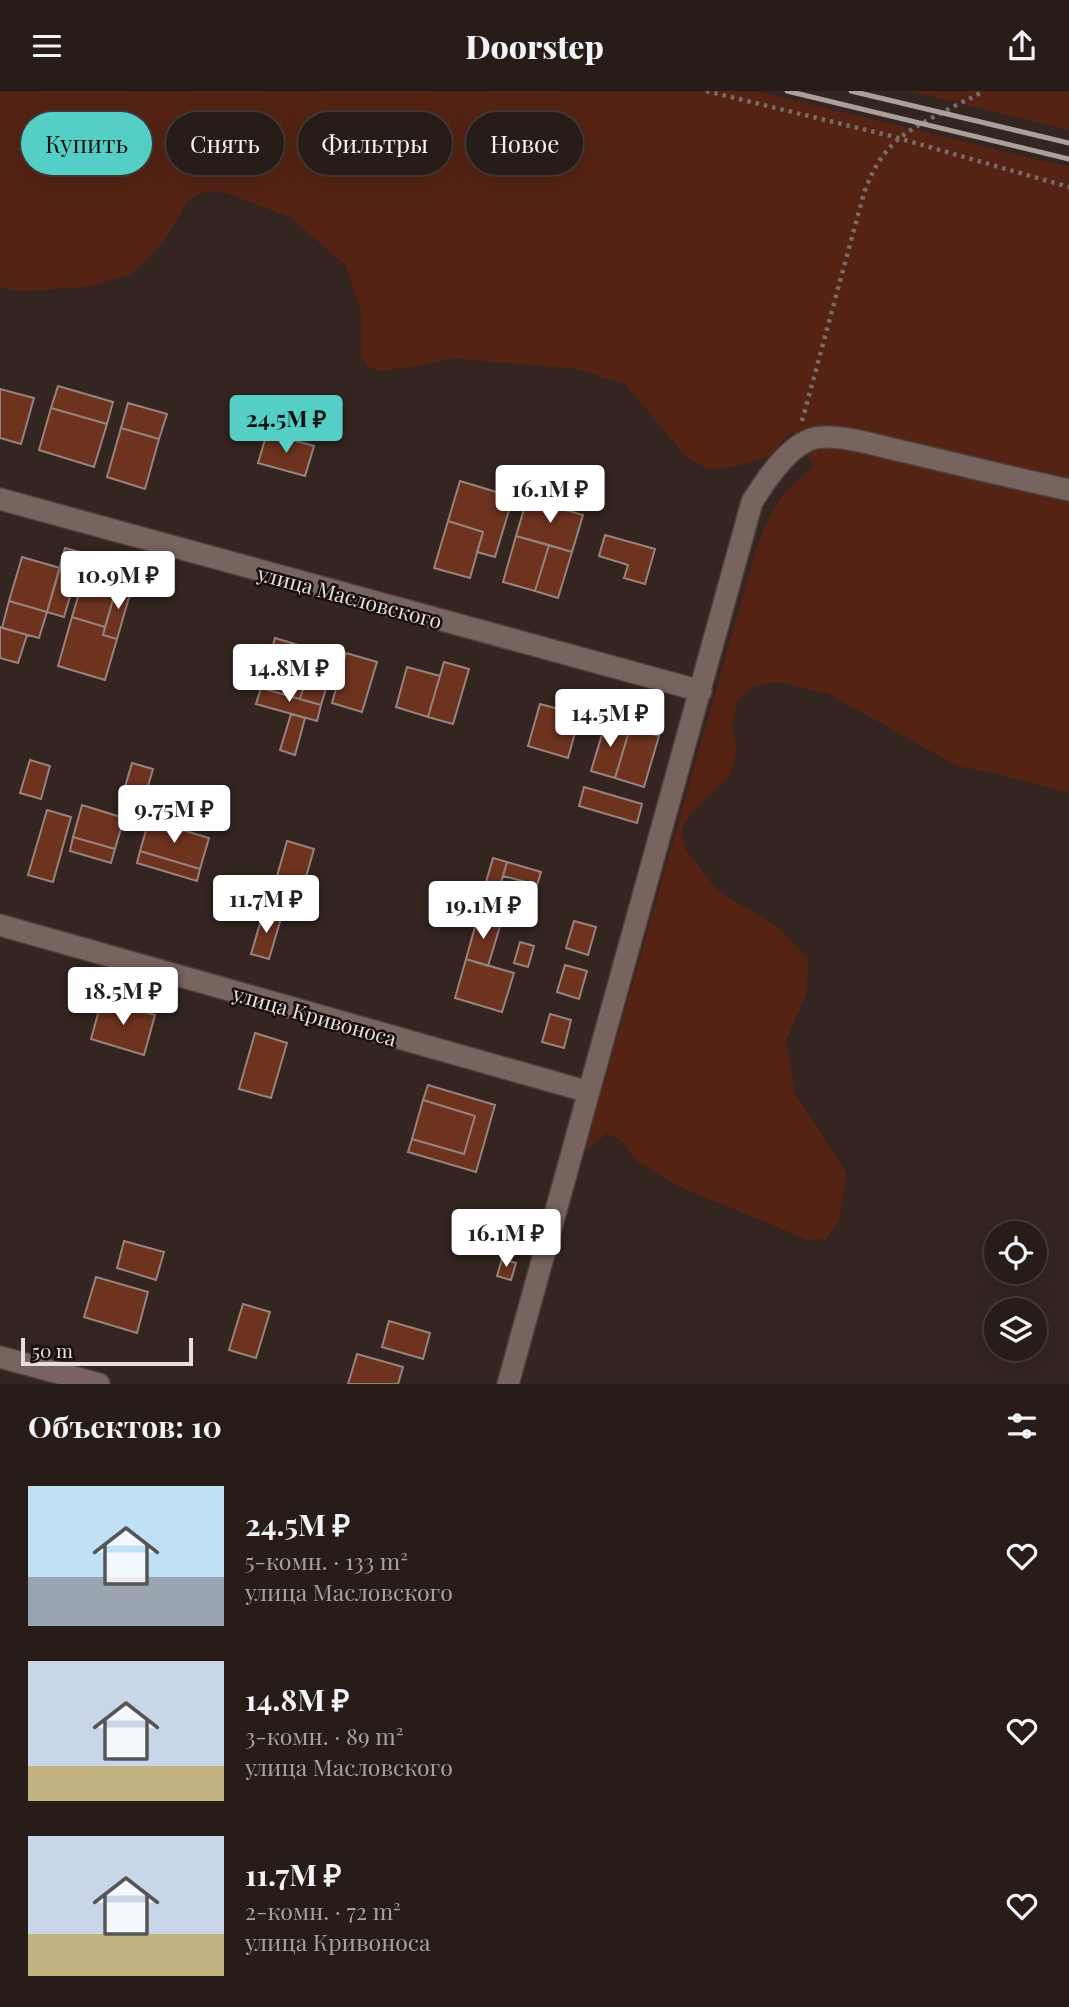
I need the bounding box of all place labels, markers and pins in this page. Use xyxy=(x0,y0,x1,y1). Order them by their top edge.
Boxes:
pin: 24.5M ₽ xyxy=(221,395,351,455)
pin: 16.1M ₽ xyxy=(485,465,615,525)
pin: 10.9M ₽ xyxy=(53,552,183,611)
pin: 14.8M ₽ xyxy=(224,645,354,704)
pin: 14.5M ₽ xyxy=(545,689,675,749)
pin: 9.75M ₽ xyxy=(109,785,239,845)
pin: 11.7M ₽ xyxy=(201,875,331,935)
pin: 19.1M ₽ xyxy=(418,881,548,941)
pin: 18.5M ₽ xyxy=(58,967,188,1027)
pin: 16.1M ₽ xyxy=(441,1209,571,1269)

